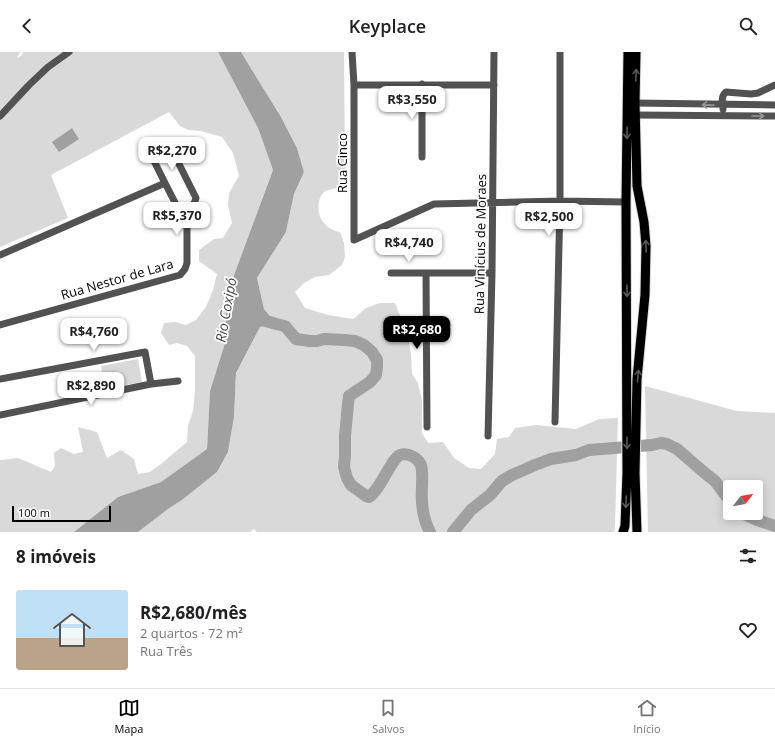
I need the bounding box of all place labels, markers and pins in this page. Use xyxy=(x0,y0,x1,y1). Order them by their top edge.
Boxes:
pin: R$3,550 xyxy=(375,86,449,120)
pin: R$2,270 xyxy=(135,137,209,171)
pin: R$5,370 xyxy=(140,202,214,236)
pin: R$2,500 xyxy=(512,203,586,237)
pin: R$4,740 xyxy=(372,229,446,263)
pin: R$2,680 xyxy=(380,316,454,350)
pin: R$4,760 xyxy=(57,318,131,352)
pin: R$2,890 xyxy=(54,372,128,406)

